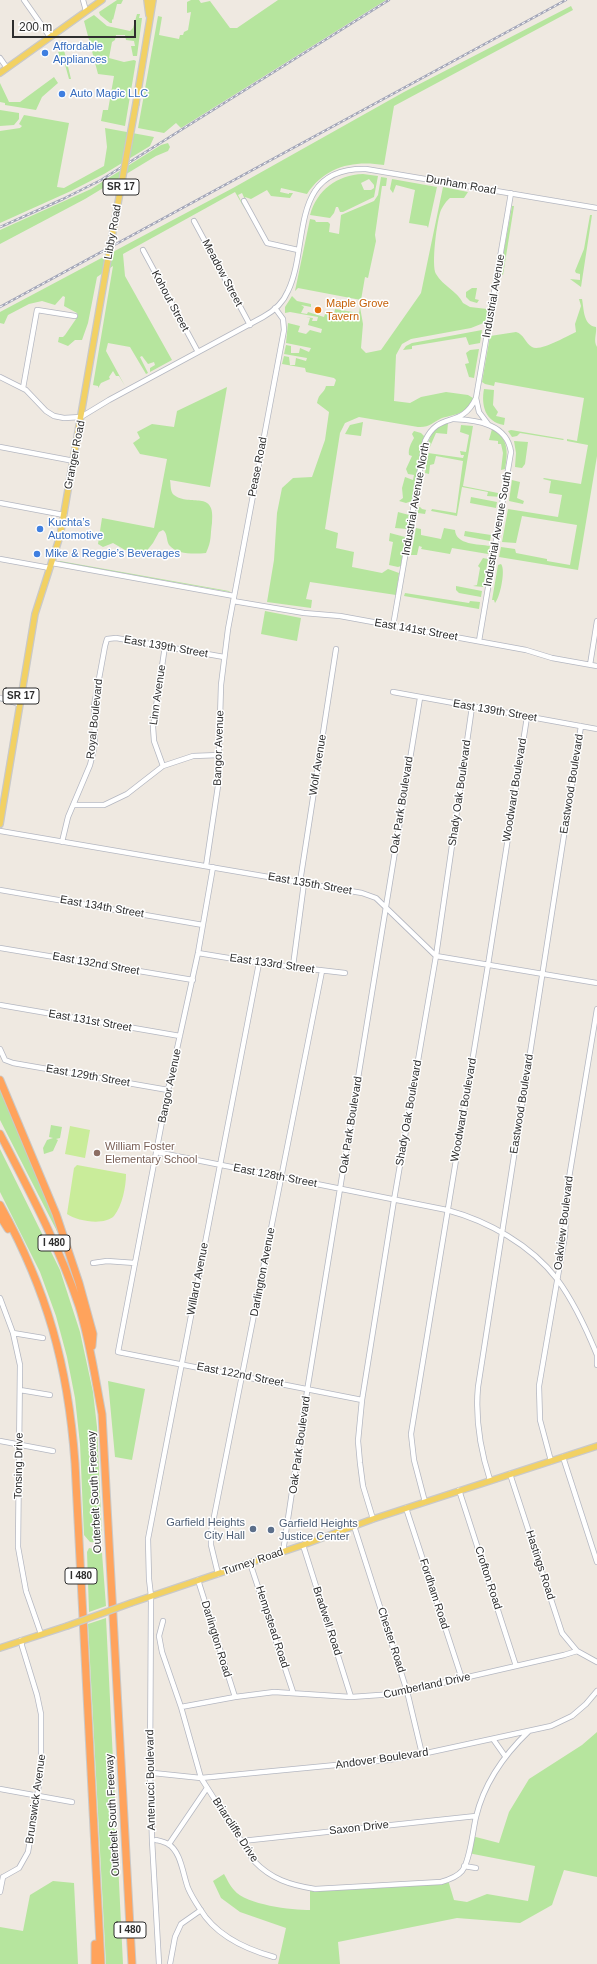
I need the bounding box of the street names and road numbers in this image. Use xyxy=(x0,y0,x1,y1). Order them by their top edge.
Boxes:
street label: Dunham Road xyxy=(425,172,497,198)
road number: SR 17 xyxy=(103,179,139,195)
street label: Libby Road xyxy=(102,203,124,261)
street label: Meadow Street xyxy=(199,237,245,309)
street label: Industrial Avenue xyxy=(480,253,508,339)
street label: Kohout Street xyxy=(148,268,192,334)
street label: Granger Road xyxy=(62,420,88,490)
street label: Pease Road xyxy=(246,436,270,498)
street label: Industrial Avenue North xyxy=(400,441,432,557)
street label: Industrial Avenue South xyxy=(481,470,515,588)
street label: East 141st Street xyxy=(373,616,459,644)
street label: East 139th Street xyxy=(123,633,209,661)
street label: Linn Avenue xyxy=(147,664,169,726)
street label: Royal Boulevard xyxy=(84,678,106,760)
road number: SR 17 xyxy=(3,688,39,704)
street label: East 139th Street xyxy=(452,697,538,725)
street label: Bangor Avenue xyxy=(211,710,227,786)
street label: Wolf Avenue xyxy=(307,733,329,797)
street label: Eastwood Boulevard xyxy=(558,733,586,835)
street label: Woodward Boulevard xyxy=(500,737,530,843)
street label: Shady Oak Boulevard xyxy=(446,739,474,847)
street label: Oak Park Boulevard xyxy=(388,755,416,855)
street label: East 135th Street xyxy=(267,870,353,898)
street label: East 134th Street xyxy=(59,893,145,921)
street label: East 132nd Street xyxy=(51,950,141,978)
street label: East 133rd Street xyxy=(229,952,315,976)
street label: East 131st Street xyxy=(47,1007,133,1035)
street label: Bangor Avenue xyxy=(156,1048,184,1124)
street label: Eastwood Boulevard xyxy=(508,1053,536,1155)
street label: Woodward Boulevard xyxy=(448,1057,480,1163)
street label: Shady Oak Boulevard xyxy=(393,1059,425,1167)
street label: East 129th Street xyxy=(45,1062,131,1090)
street label: Oak Park Boulevard xyxy=(337,1075,365,1175)
street label: East 128th Street xyxy=(232,1161,318,1191)
street label: Oakview Boulevard xyxy=(552,1175,576,1271)
street label: Darlington Avenue xyxy=(248,1226,278,1318)
road number: I 480 xyxy=(38,1235,70,1251)
street label: Willard Avenue xyxy=(184,1242,212,1316)
street label: East 122nd Street xyxy=(196,1360,284,1390)
street label: Oak Park Boulevard xyxy=(287,1395,313,1495)
street label: Outerbelt South Freeway xyxy=(85,1431,105,1553)
street label: Tonsing Drive xyxy=(12,1433,26,1499)
street label: Hastings Road xyxy=(523,1529,557,1601)
street label: Turney Road xyxy=(221,1545,285,1579)
street label: Crofton Road xyxy=(472,1545,504,1611)
street label: Fordham Road xyxy=(416,1557,452,1631)
road number: I 480 xyxy=(65,1568,97,1584)
street label: Hempstead Road xyxy=(252,1584,292,1670)
street label: Bradwell Road xyxy=(310,1585,344,1657)
street label: Darlington Road xyxy=(198,1599,234,1679)
street label: Chester Road xyxy=(374,1606,408,1674)
street label: Cumberland Drive xyxy=(382,1670,472,1702)
street label: Antenucci Boulevard xyxy=(144,1729,158,1831)
street label: Andover Boulevard xyxy=(335,1746,429,1772)
street label: Brunswick Avenue xyxy=(23,1753,49,1845)
street label: Outerbelt South Freeway xyxy=(103,1754,123,1876)
street label: Briarcliffe Drive xyxy=(209,1795,261,1865)
street label: Saxon Drive xyxy=(329,1818,389,1838)
road number: I 480 xyxy=(114,1922,146,1938)

